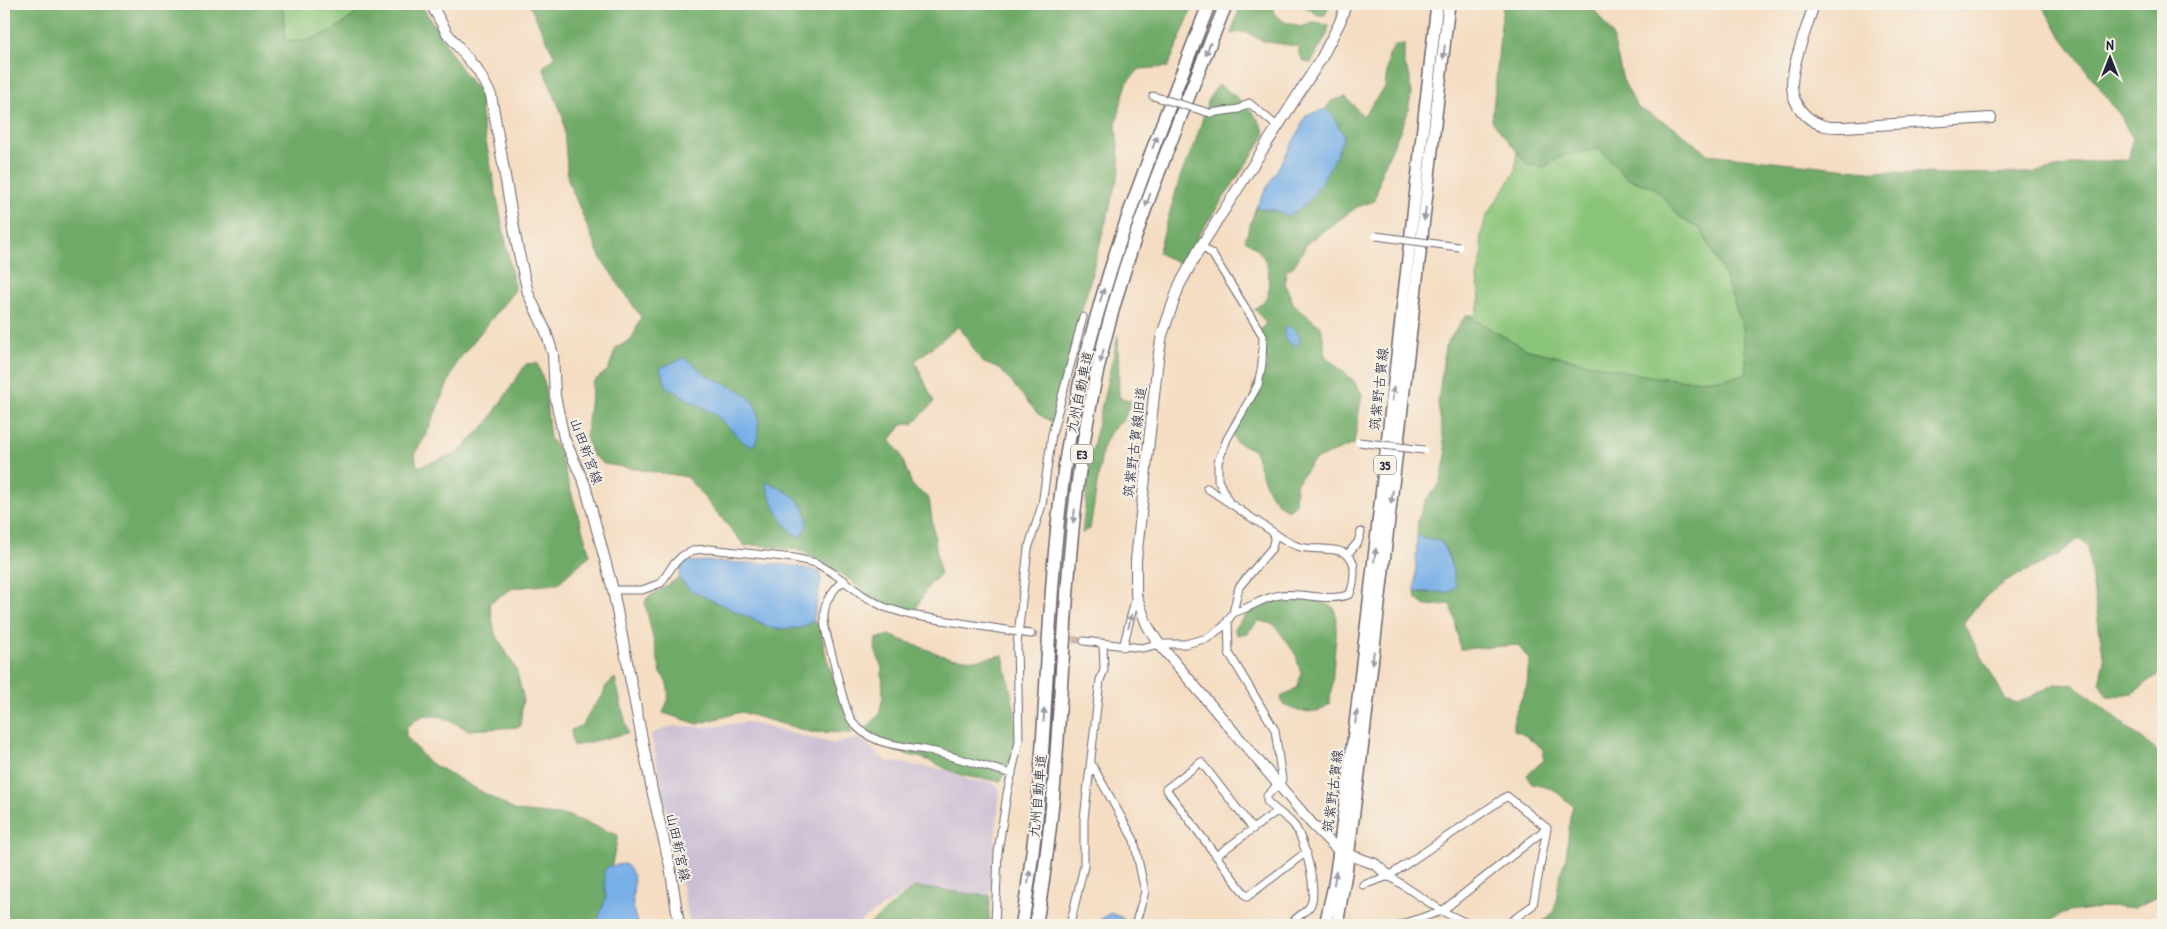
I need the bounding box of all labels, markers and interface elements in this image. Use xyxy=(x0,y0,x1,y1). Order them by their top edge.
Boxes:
north arrow xyxy=(2084,32,2134,82)
text: N xyxy=(2106,35,2114,54)
one-way arrow xyxy=(1203,42,1211,56)
one-way arrow xyxy=(1440,44,1448,60)
one-way arrow xyxy=(1151,134,1159,149)
one-way arrow xyxy=(1144,193,1152,208)
one-way arrow xyxy=(1421,206,1429,222)
one-way arrow xyxy=(1098,288,1106,303)
street label: 筑紫野古賀線 xyxy=(1364,346,1392,432)
one-way arrow xyxy=(1097,348,1105,363)
street label: 九州自動車道 xyxy=(1061,349,1097,435)
street label: 筑紫野古賀線旧道 xyxy=(1118,385,1150,499)
one-way arrow xyxy=(1389,385,1397,401)
street label: 山田新宮線 xyxy=(566,415,608,487)
road number: E3 xyxy=(1071,444,1093,464)
road number: 35 xyxy=(1374,456,1396,474)
one-way arrow xyxy=(1388,489,1396,505)
one-way arrow xyxy=(1070,508,1078,524)
one-way arrow xyxy=(1371,547,1379,563)
one-way arrow xyxy=(1126,613,1134,628)
one-way arrow xyxy=(1369,650,1377,666)
one-way arrow xyxy=(1040,707,1048,723)
one-way arrow xyxy=(1352,708,1360,724)
street label: 筑紫野古賀線 xyxy=(1317,748,1347,834)
street label: 九州自動車道 xyxy=(1024,753,1050,839)
street label: 山田新宮線 xyxy=(662,811,696,883)
one-way arrow xyxy=(1025,869,1033,885)
one-way arrow xyxy=(1332,869,1340,885)

